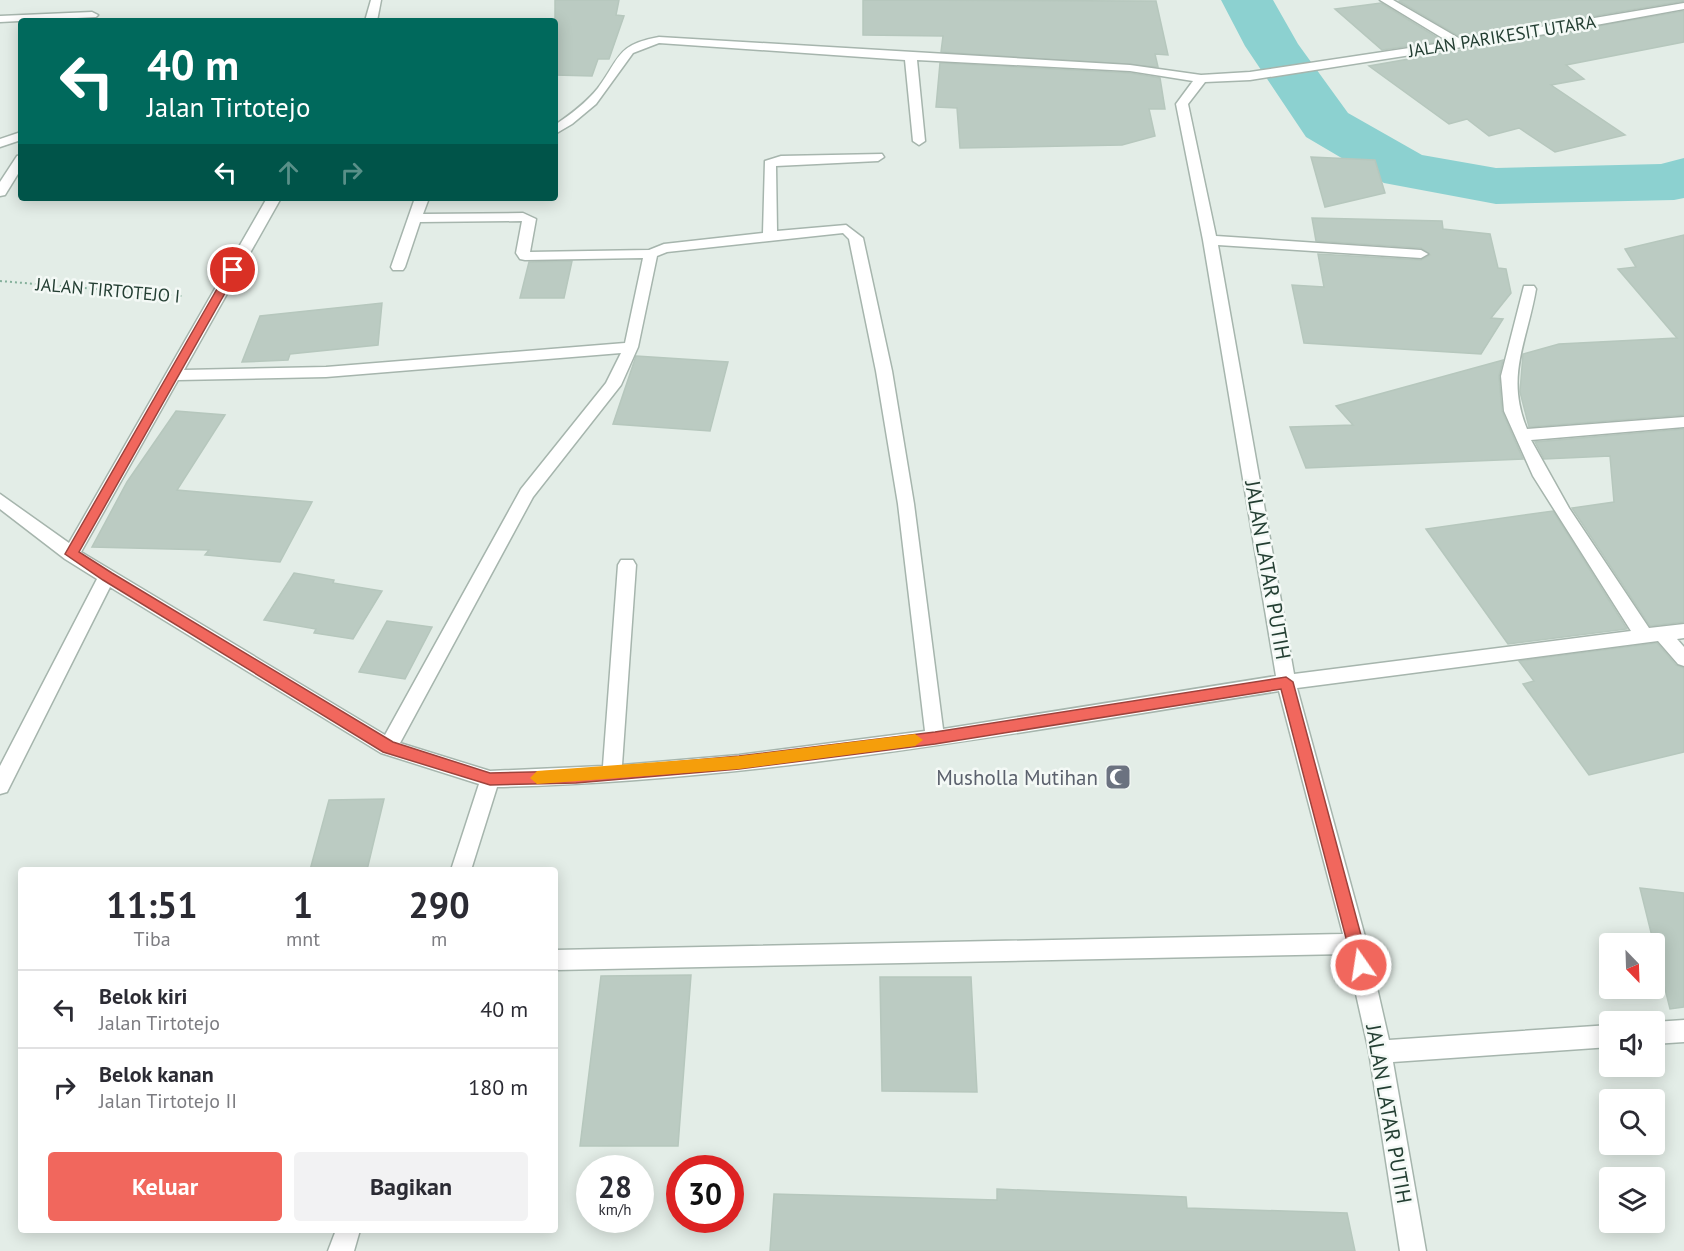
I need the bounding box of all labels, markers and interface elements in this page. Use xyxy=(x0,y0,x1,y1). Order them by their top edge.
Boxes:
street label: JALAN PARIKESIT UTARA xyxy=(1406,10,1598,62)
text: 40 m xyxy=(147,37,239,92)
icon: left xyxy=(48,42,126,120)
text: Jalan Tirtotejo xyxy=(147,90,310,124)
icon: left xyxy=(209,156,242,189)
icon: ahead xyxy=(272,156,305,189)
icon: right xyxy=(335,156,368,189)
pin xyxy=(207,244,258,295)
icon: arrive xyxy=(216,253,249,286)
street label: JALAN TIRTOTEJO I xyxy=(34,272,181,308)
street label: JALAN LATAR PUTIH xyxy=(1239,477,1297,662)
mosque icon: Musholla Mutihan xyxy=(1103,762,1133,792)
place label: Musholla Mutihan xyxy=(936,764,1098,791)
text: 11:51 xyxy=(106,881,198,928)
text: 1 xyxy=(293,881,313,928)
text: 290 xyxy=(408,881,470,928)
text: Tiba xyxy=(133,926,171,952)
text: mnt xyxy=(286,926,320,952)
text: m xyxy=(431,926,447,952)
position arrow xyxy=(1329,933,1393,997)
north arrow xyxy=(1599,933,1665,999)
map controls xyxy=(1599,933,1665,1233)
text: Belok kiri xyxy=(99,982,188,1010)
icon: left xyxy=(48,993,81,1026)
text: 40 m xyxy=(480,995,528,1023)
text: Jalan Tirtotejo xyxy=(99,1010,220,1036)
button: sound xyxy=(1599,1011,1665,1077)
street label: JALAN LATAR PUTIH xyxy=(1360,1021,1418,1206)
text: Belok kanan xyxy=(99,1060,214,1088)
icon: right xyxy=(48,1071,81,1104)
text: 180 m xyxy=(468,1073,528,1101)
text: Jalan Tirtotejo II xyxy=(99,1088,237,1114)
button: search xyxy=(1599,1089,1665,1155)
button: Keluar xyxy=(48,1152,282,1221)
button: Bagikan xyxy=(294,1152,528,1221)
speed limit sign: 30 xyxy=(666,1155,744,1233)
text: 28 xyxy=(598,1167,632,1206)
button: layers xyxy=(1599,1167,1665,1233)
text: km/h xyxy=(599,1200,631,1219)

